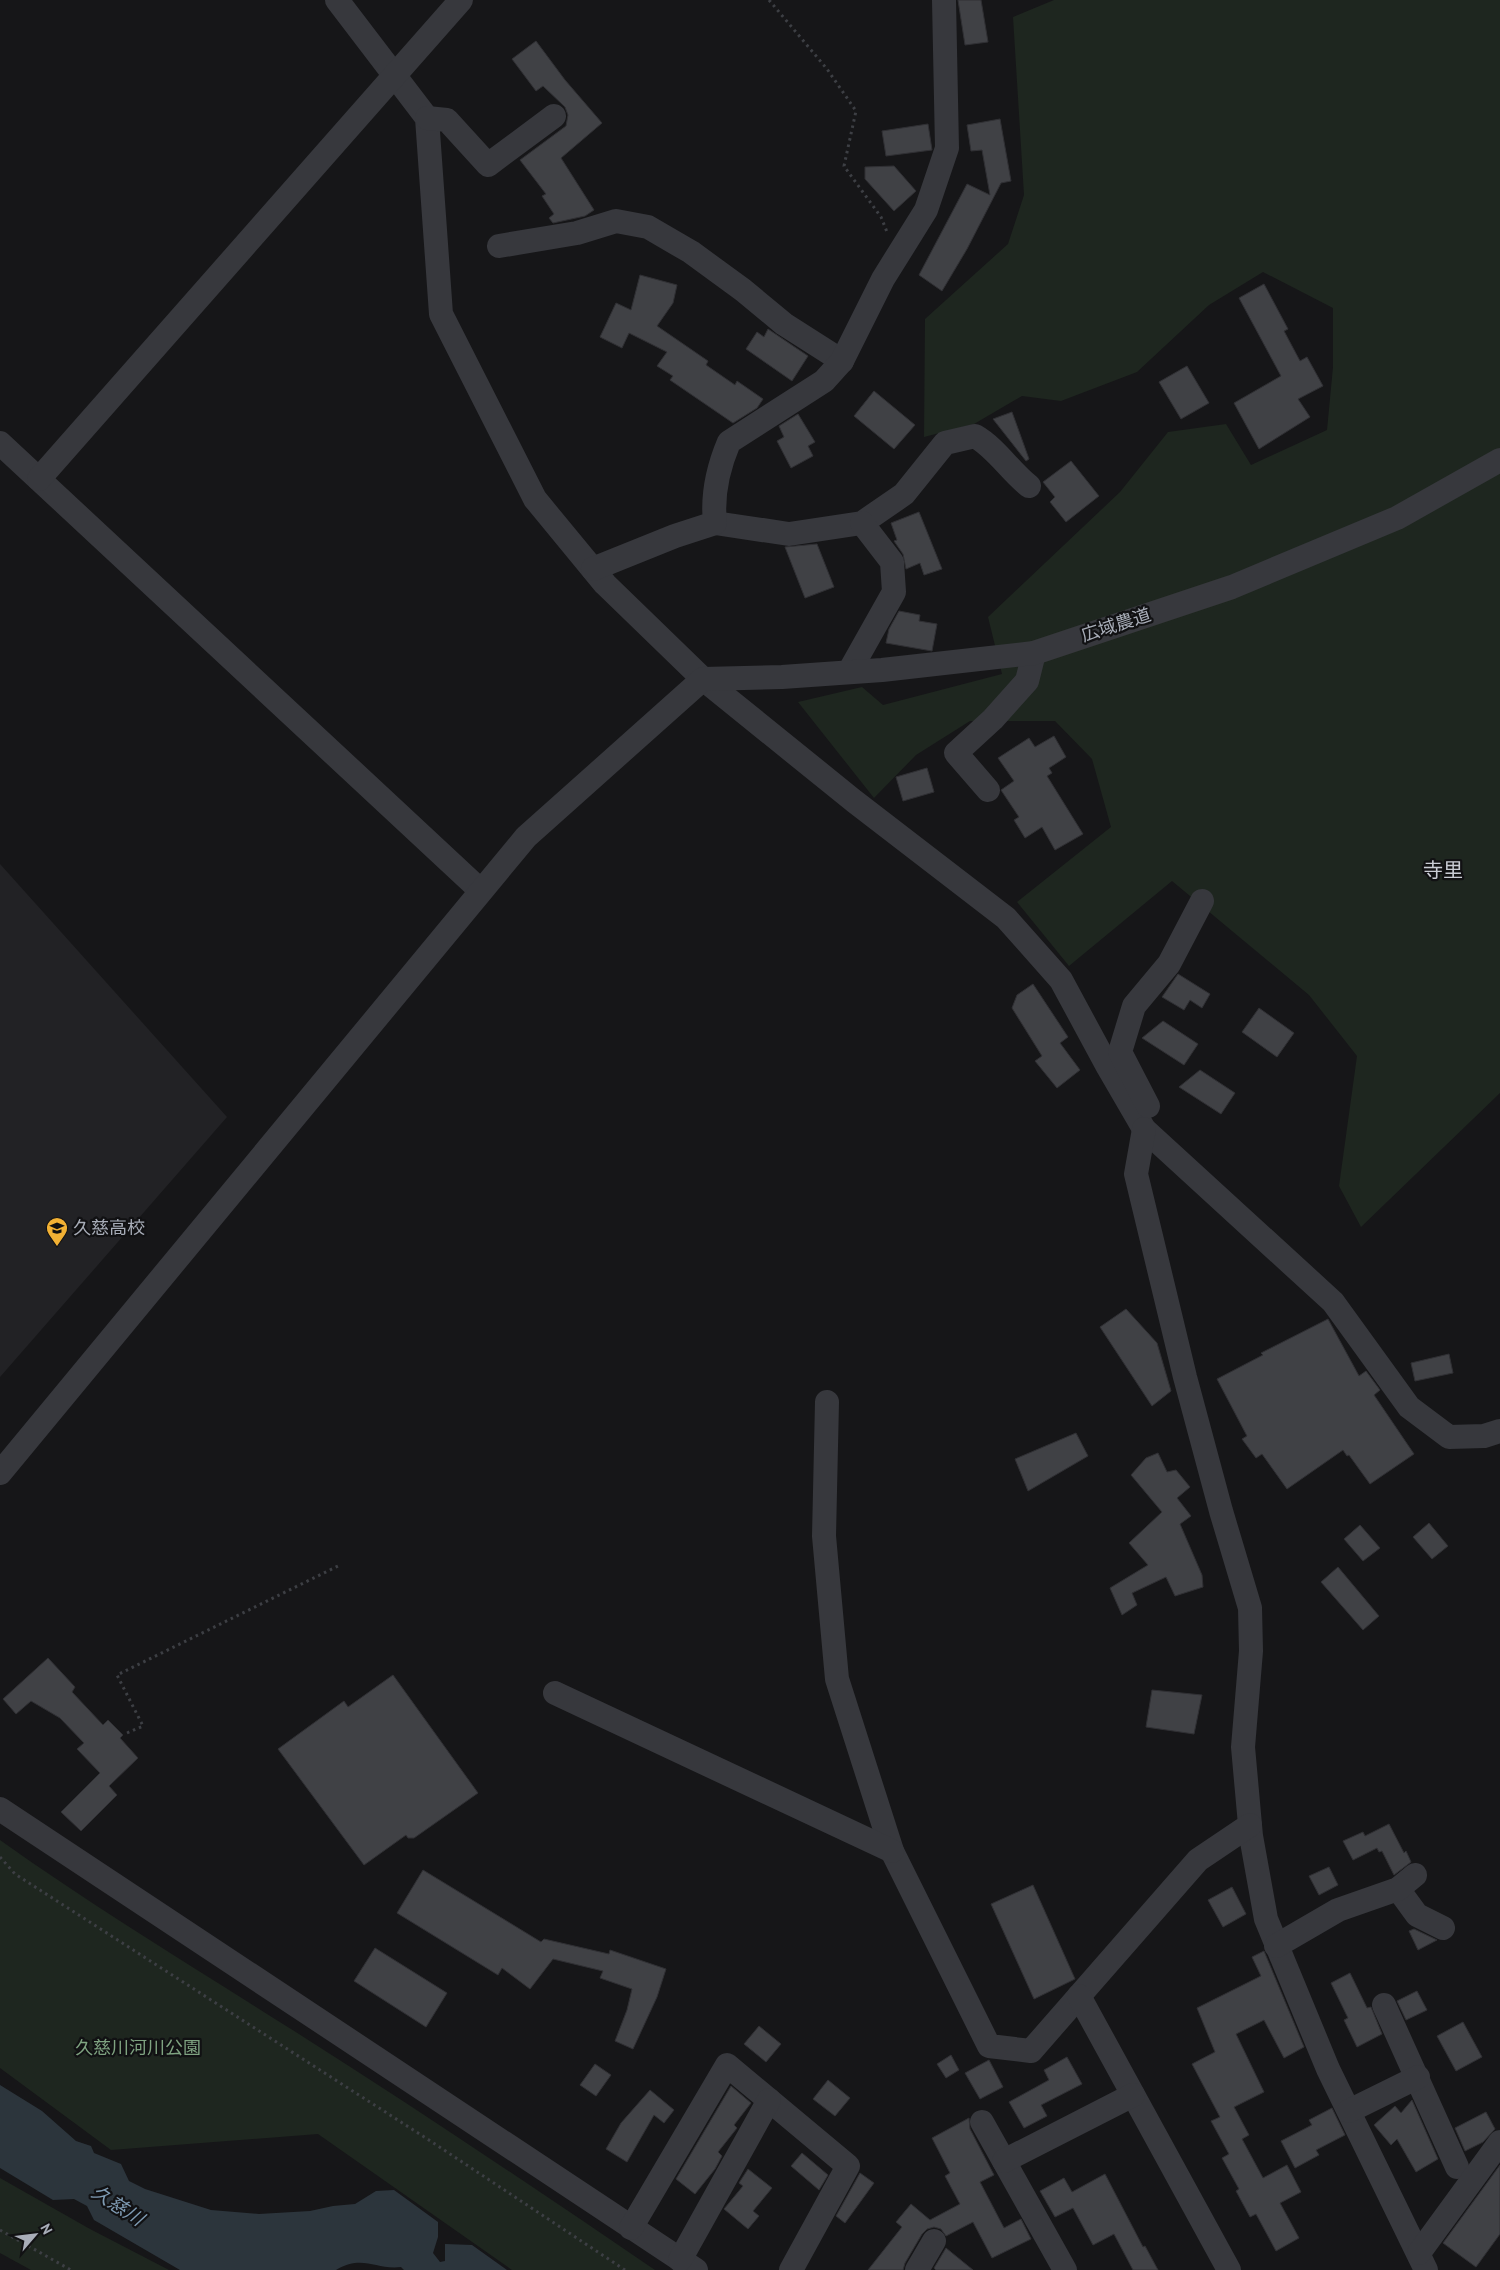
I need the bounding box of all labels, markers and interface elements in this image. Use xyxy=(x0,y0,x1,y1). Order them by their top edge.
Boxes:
street label: 広域農道 xyxy=(1078,602,1154,647)
district label: 寺里 xyxy=(1423,857,1463,883)
school or university icon: 久慈高校 xyxy=(45,1216,69,1247)
place label: 久慈高校 xyxy=(73,1216,145,1239)
park label: 久慈川河川公園 xyxy=(75,2036,201,2059)
water label: 久慈川 xyxy=(88,2179,150,2232)
north arrow xyxy=(10,2210,60,2260)
text: N xyxy=(36,2221,57,2237)

